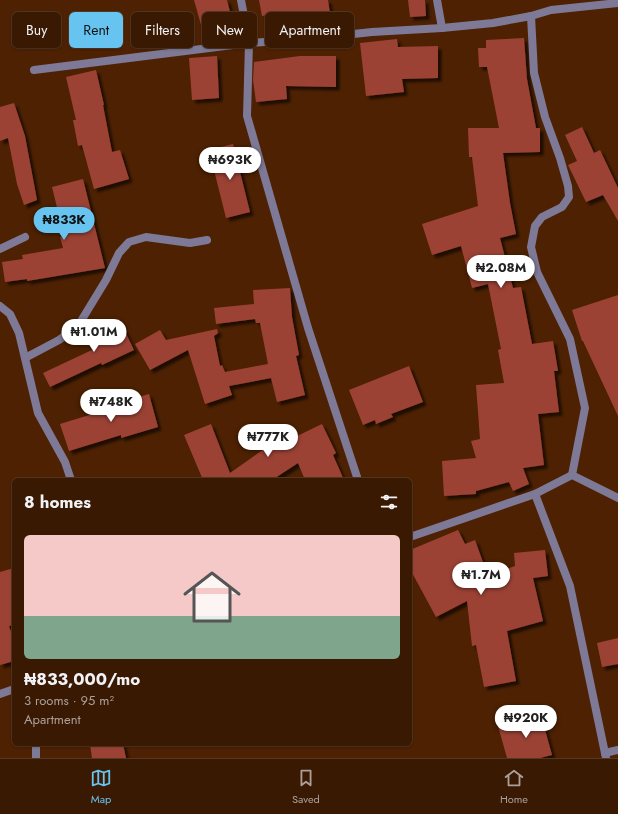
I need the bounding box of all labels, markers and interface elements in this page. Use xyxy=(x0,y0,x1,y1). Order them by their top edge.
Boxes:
chip: Buy xyxy=(12,12,61,48)
chip: Rent xyxy=(69,12,123,48)
chip: Filters xyxy=(131,12,194,48)
chip: New xyxy=(202,12,257,48)
chip: Apartment xyxy=(265,12,354,48)
pin: ₦693K xyxy=(202,147,258,181)
text: ₦693K xyxy=(208,150,252,169)
pin: ₦833K xyxy=(36,207,92,241)
text: ₦833K xyxy=(43,210,85,229)
pin: ₦2.08M xyxy=(468,255,534,289)
text: ₦2.08M xyxy=(476,258,526,277)
pin: ₦1.01M xyxy=(61,319,127,353)
text: ₦1.01M xyxy=(71,322,118,341)
pin: ₦748K xyxy=(83,389,139,423)
text: ₦748K xyxy=(89,392,133,411)
pin: ₦777K xyxy=(240,424,296,458)
text: ₦777K xyxy=(247,427,289,446)
text: 8 homes xyxy=(24,490,91,514)
icon: filters xyxy=(378,491,400,513)
icon: home xyxy=(176,561,248,633)
pin: ₦1.7M xyxy=(453,562,509,596)
text: ₦1.7M xyxy=(461,565,501,584)
text: ₦833,000/mo xyxy=(24,667,140,691)
text: 3 rooms · 95 m² xyxy=(24,691,114,710)
pin: ₦920K xyxy=(498,705,554,739)
text: ₦920K xyxy=(504,708,548,727)
text: Apartment xyxy=(24,710,81,729)
tab: Map xyxy=(90,767,112,807)
tab: Saved xyxy=(292,767,320,807)
tab: Home xyxy=(500,767,528,807)

